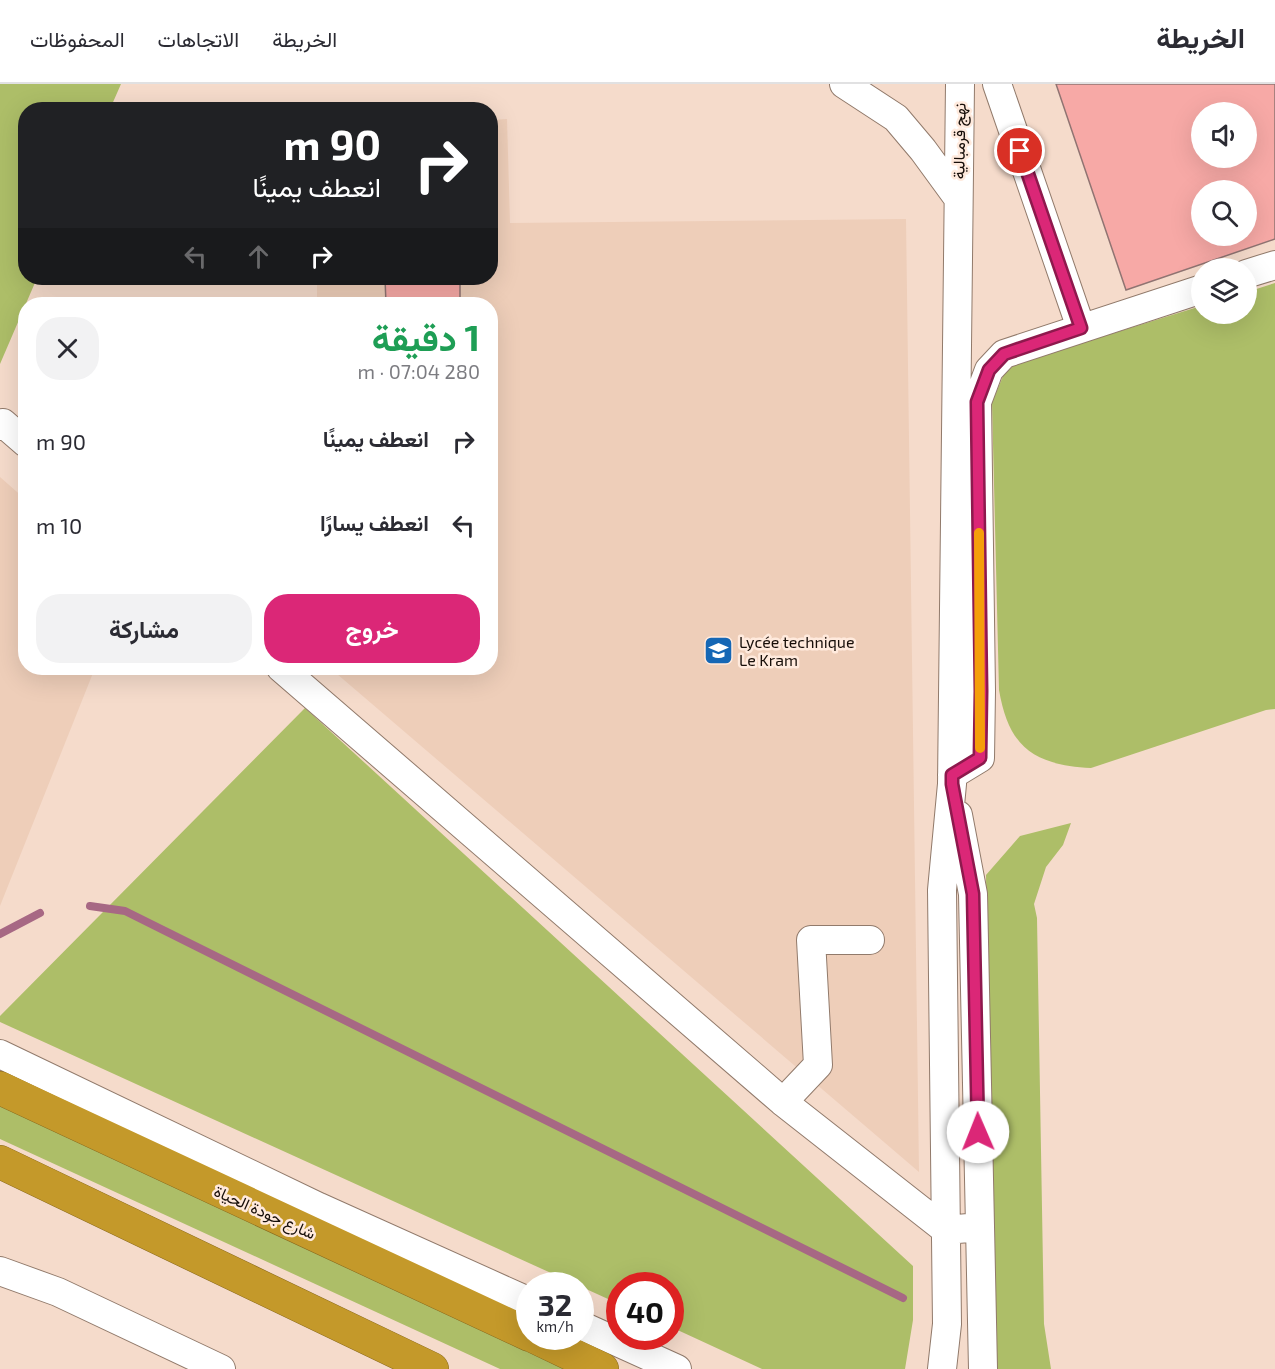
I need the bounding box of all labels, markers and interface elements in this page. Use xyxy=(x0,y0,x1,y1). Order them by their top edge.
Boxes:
text: الخريطة xyxy=(1156,20,1245,54)
text: المحفوظات xyxy=(30,26,125,51)
text: الاتجاهات xyxy=(158,26,239,51)
text: الخريطة xyxy=(272,26,337,51)
map controls xyxy=(1191,102,1257,324)
button: sound xyxy=(1191,102,1257,168)
street label: نهج قرمبالية xyxy=(948,103,972,179)
text: 90 m xyxy=(284,118,381,168)
pin xyxy=(994,125,1045,176)
icon: right xyxy=(402,126,480,204)
icon: arrive xyxy=(1003,134,1036,167)
text: انعطف يمينًا xyxy=(252,170,381,202)
button: search xyxy=(1191,180,1257,246)
icon: left xyxy=(179,240,212,273)
icon: ahead xyxy=(242,240,275,273)
icon: right xyxy=(305,240,338,273)
button: layers xyxy=(1191,258,1257,324)
text: 1 دقيقة xyxy=(372,315,480,358)
button: close xyxy=(36,317,99,380)
text: 280 m · 07:04 xyxy=(358,359,480,383)
text: انعطف يمينًا xyxy=(323,425,429,451)
icon: right xyxy=(447,425,480,458)
text: 90 m xyxy=(36,428,86,454)
text: انعطف يسارًا xyxy=(320,509,429,535)
icon: left xyxy=(447,509,480,542)
text: 10 m xyxy=(36,512,82,538)
button: مشاركة xyxy=(36,594,252,663)
button: خروج xyxy=(264,594,480,663)
place label: Lycée technique Le Kram xyxy=(739,632,855,669)
school or university icon: Lycée technique Le Kram xyxy=(702,635,734,667)
position arrow xyxy=(946,1100,1010,1164)
street label: شارع جودة الحياة xyxy=(210,1181,319,1245)
speed limit sign: 40 xyxy=(606,1272,684,1350)
text: 32 xyxy=(538,1286,572,1322)
text: km/h xyxy=(536,1317,574,1335)

